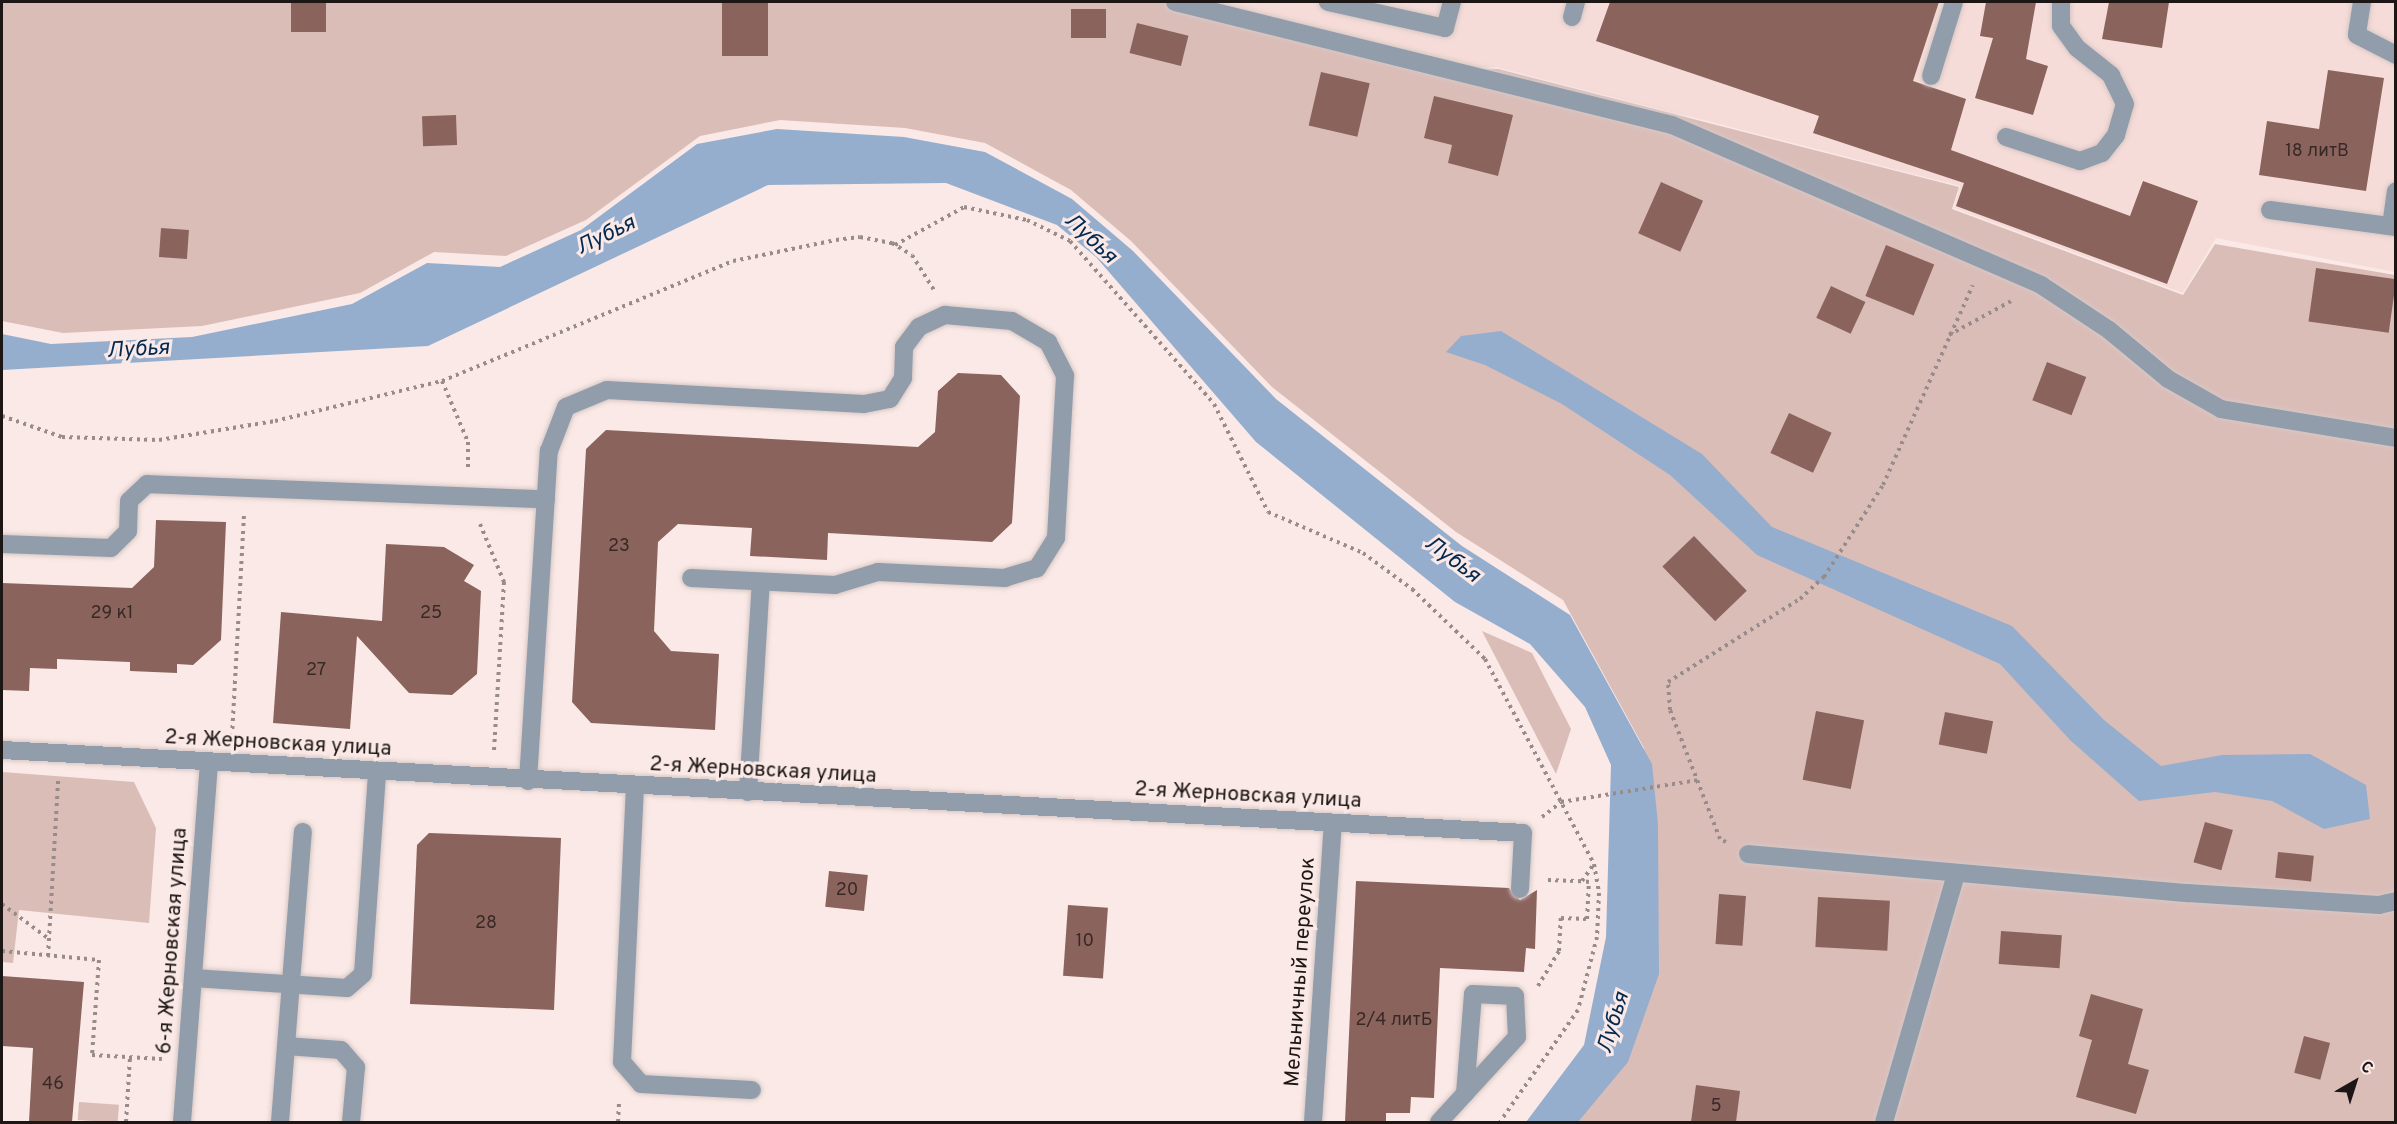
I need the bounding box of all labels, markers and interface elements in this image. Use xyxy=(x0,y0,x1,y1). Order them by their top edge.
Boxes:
house number: 18 литВ xyxy=(2285,141,2349,163)
water label: Лубья xyxy=(1058,208,1122,270)
water label: Лубья xyxy=(572,210,640,262)
water label: Лубья xyxy=(106,335,170,365)
water label: Лубья xyxy=(1419,531,1485,589)
house number: 23 xyxy=(608,536,630,558)
house number: 29 к1 xyxy=(91,603,133,625)
house number: 25 xyxy=(420,603,442,625)
house number: 27 xyxy=(306,660,326,682)
street label: 2-я Жерновская улица xyxy=(164,725,392,763)
street label: 2-я Жерновская улица xyxy=(649,752,877,790)
street label: 2-я Жерновская улица xyxy=(1134,777,1362,815)
street label: 6-я Жерновская улица xyxy=(153,827,193,1055)
street label: Мельничный переулок xyxy=(1280,856,1322,1088)
house number: 20 xyxy=(836,880,858,902)
house number: 28 xyxy=(475,913,497,935)
house number: 10 xyxy=(1076,931,1094,953)
water label: Лубья xyxy=(1592,989,1636,1057)
house number: 2/4 литБ xyxy=(1355,1010,1433,1032)
north arrow xyxy=(2325,1052,2385,1112)
text: С xyxy=(2356,1057,2377,1079)
house number: 46 xyxy=(42,1074,64,1096)
house number: 5 xyxy=(1710,1096,1722,1118)

